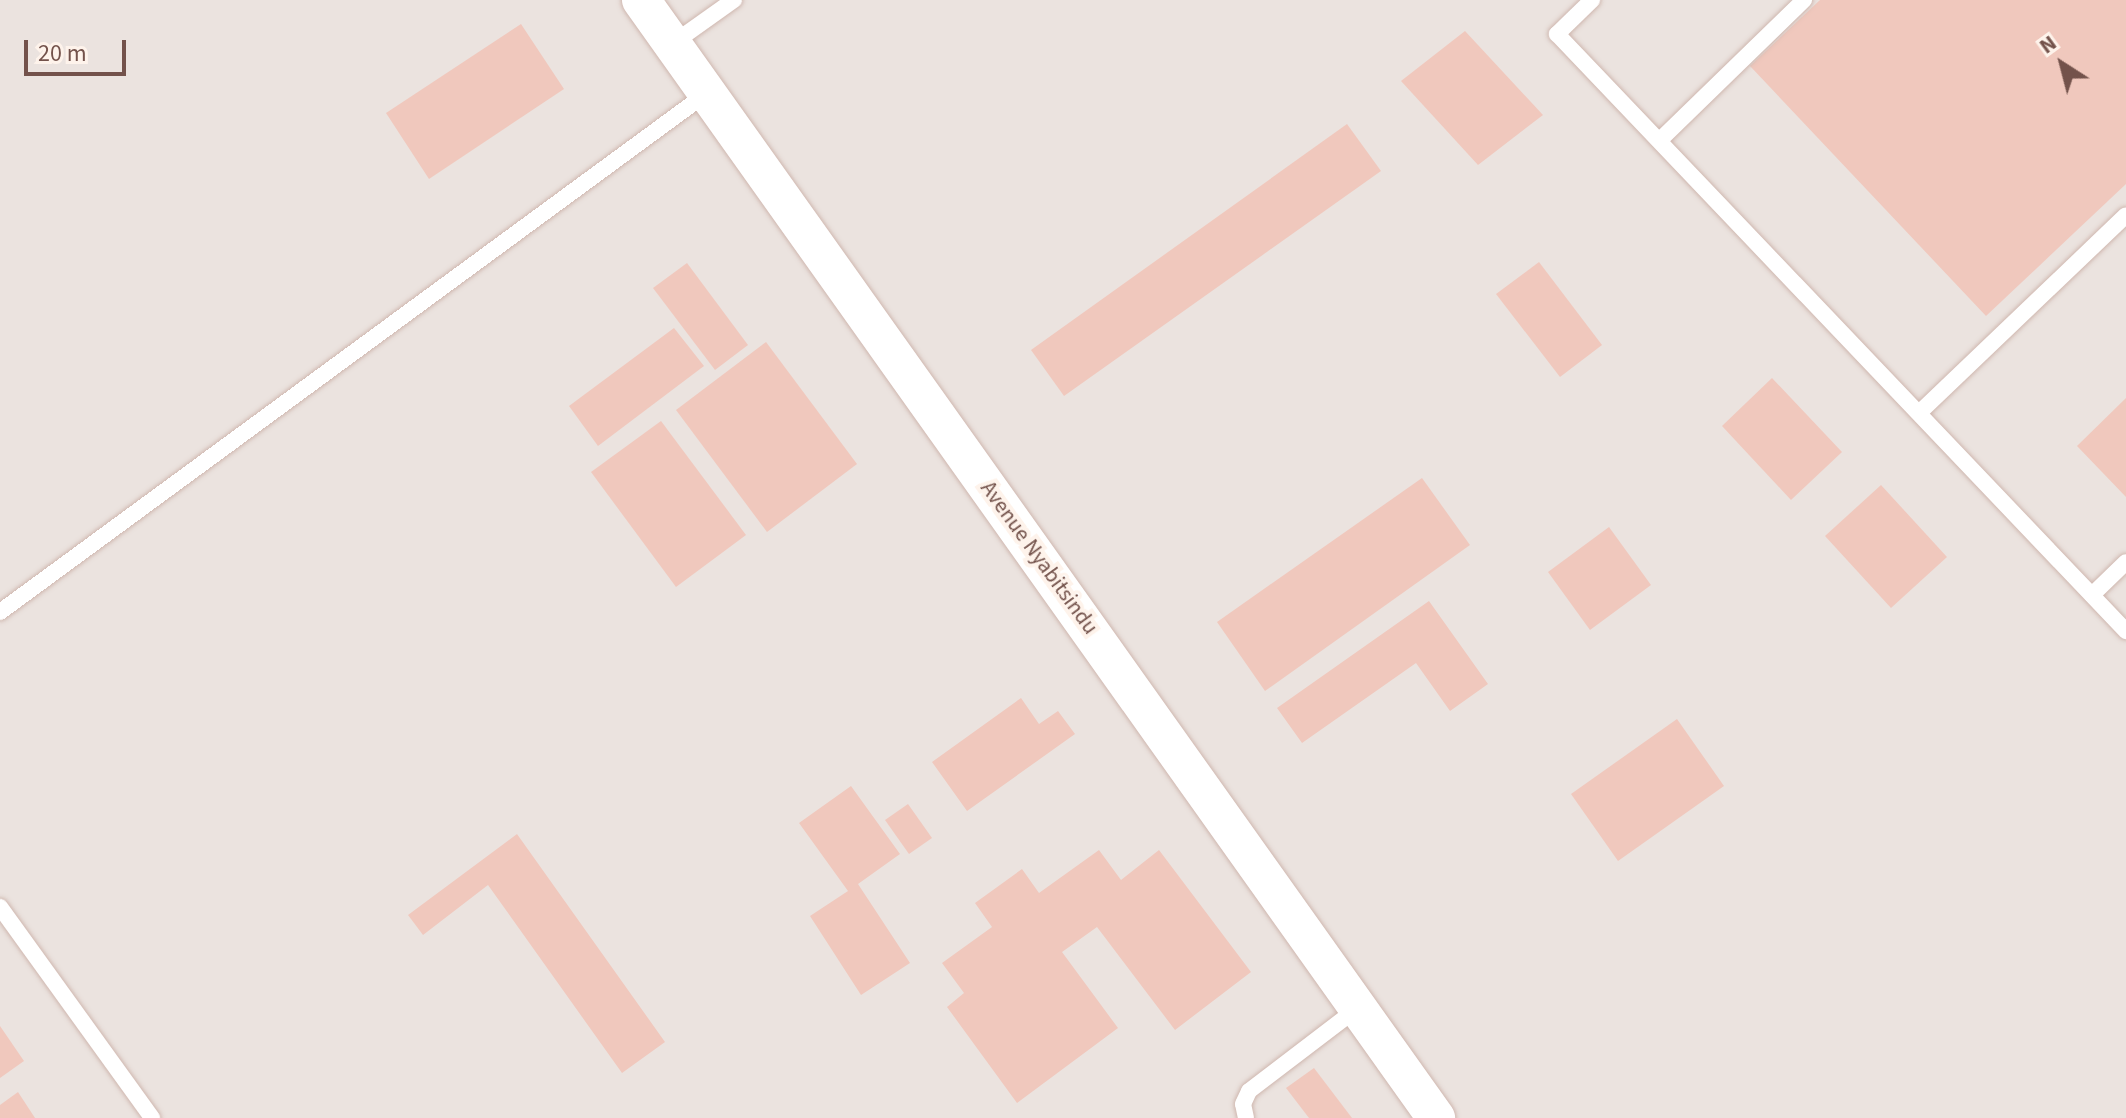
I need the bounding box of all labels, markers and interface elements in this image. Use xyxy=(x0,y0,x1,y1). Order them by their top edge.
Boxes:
scale bar xyxy=(28,24,130,74)
north arrow xyxy=(2022,24,2102,104)
text: N xyxy=(2033,27,2063,62)
text: 20 m xyxy=(38,36,87,71)
street label: Avenue Nyabitsindu xyxy=(975,476,1103,640)

